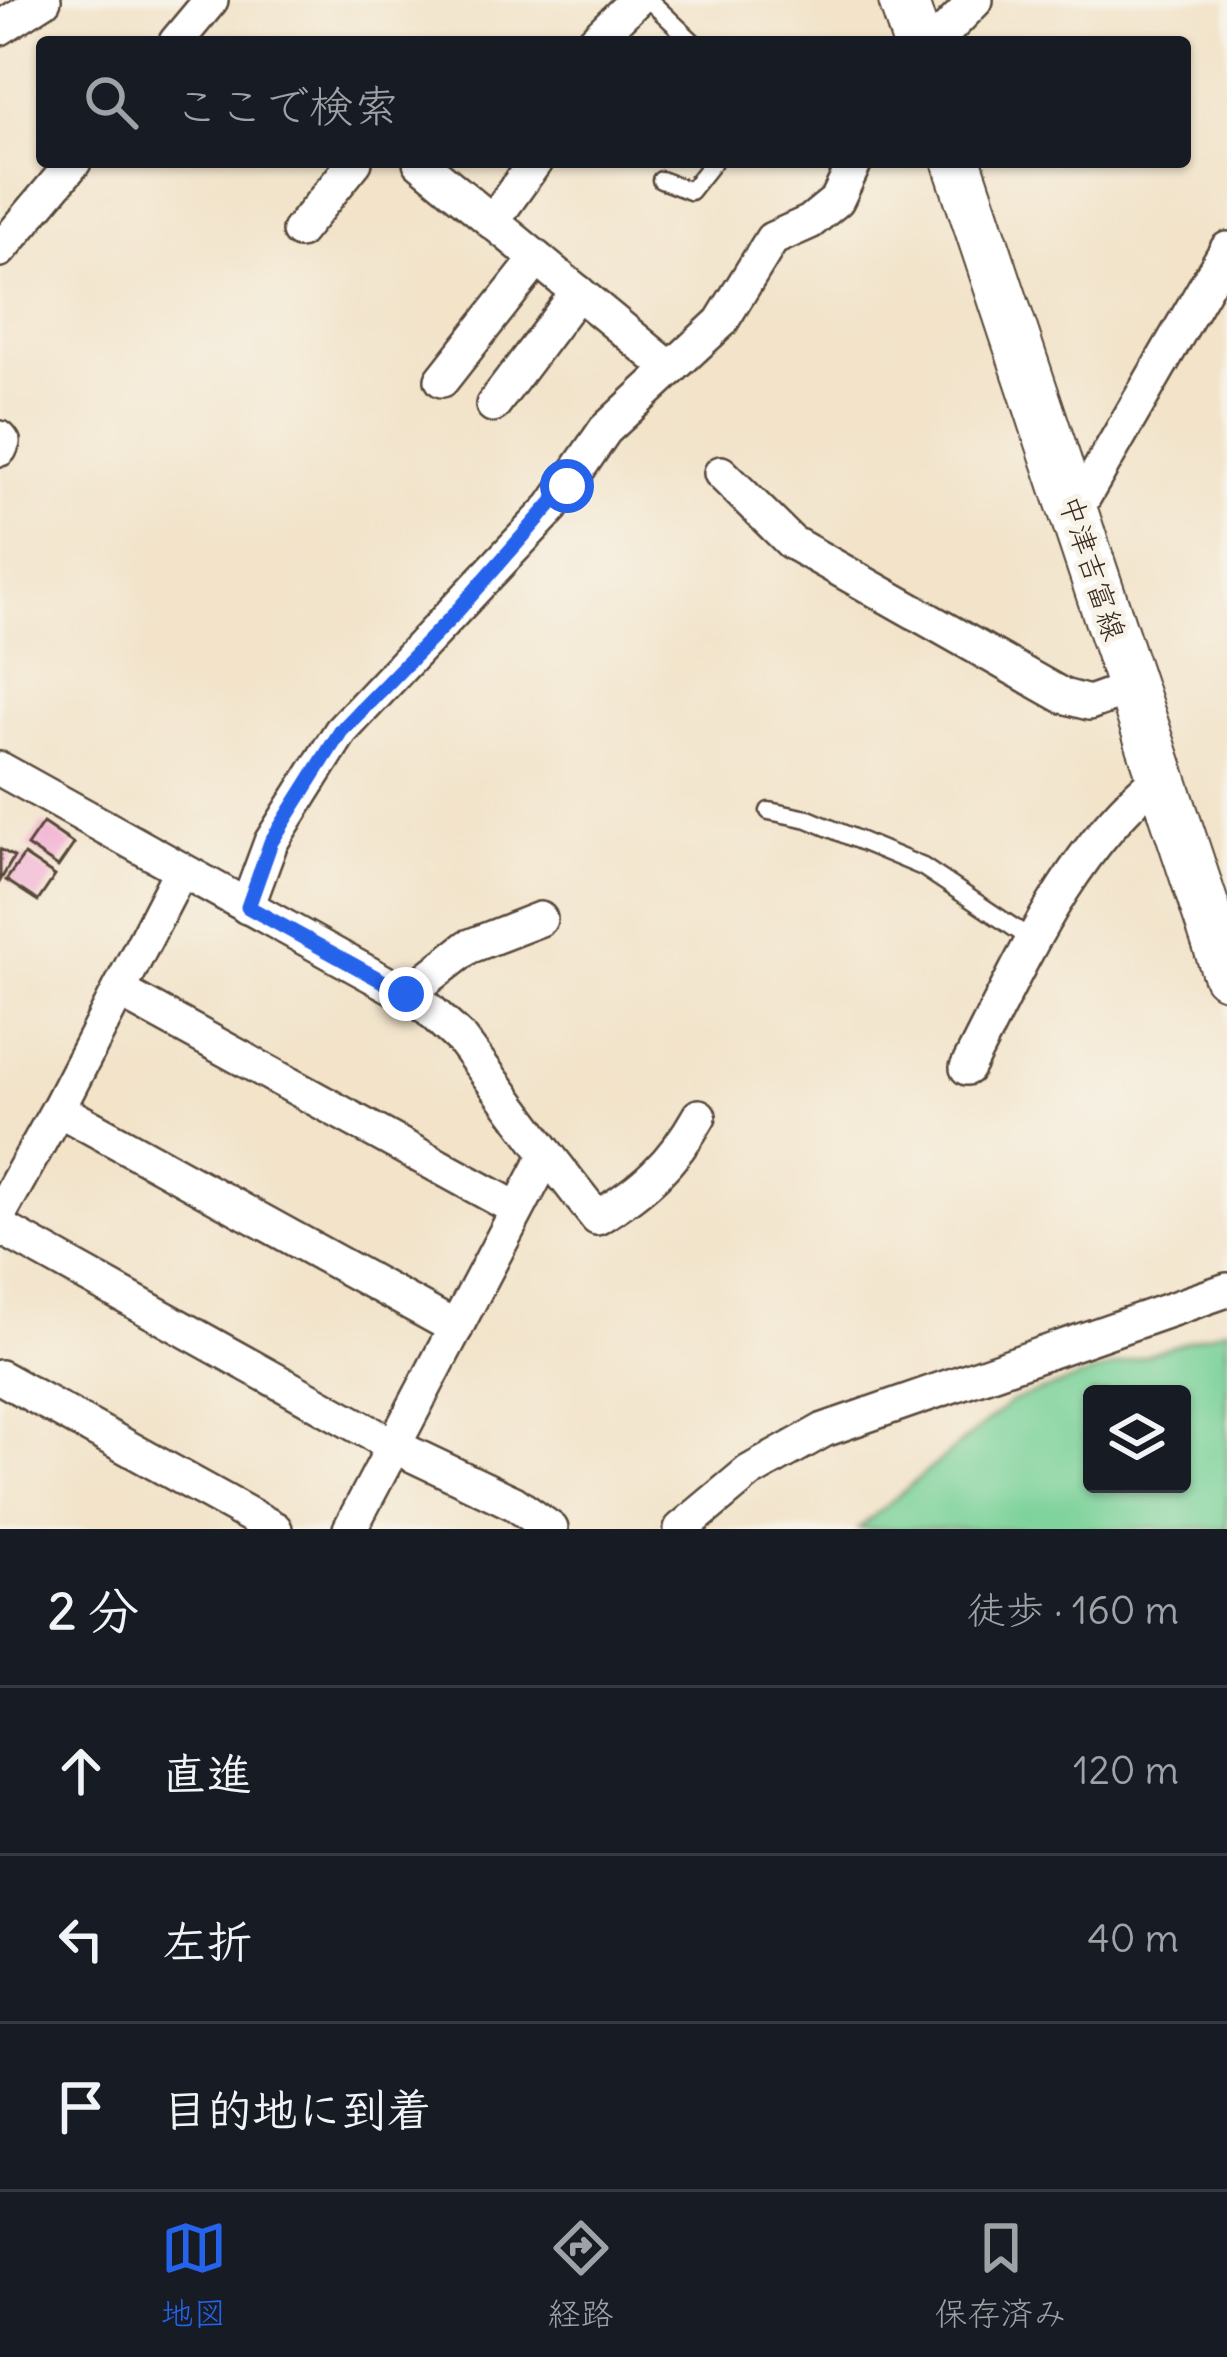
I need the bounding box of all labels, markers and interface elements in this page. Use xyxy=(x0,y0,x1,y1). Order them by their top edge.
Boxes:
search box xyxy=(36,36,1191,168)
icon: search xyxy=(78,69,144,135)
text: ここで検索 xyxy=(174,78,399,134)
route start xyxy=(540,459,594,513)
street label: 中津吉富線 xyxy=(1052,490,1134,645)
route end xyxy=(379,967,433,1021)
map controls xyxy=(1083,1385,1191,1493)
button: layers xyxy=(1083,1385,1191,1493)
text: 2 分 xyxy=(48,1579,139,1643)
text: 徒歩 · 160 m xyxy=(967,1586,1179,1635)
icon: ahead xyxy=(48,1738,114,1804)
text: 直進 xyxy=(162,1746,252,1802)
text: 120 m xyxy=(1073,1746,1179,1795)
icon: left xyxy=(48,1906,114,1972)
text: 左折 xyxy=(162,1914,252,1970)
text: 40 m xyxy=(1087,1914,1179,1963)
icon: arrive xyxy=(48,2074,114,2140)
text: 目的地に到着 xyxy=(162,2082,432,2138)
tab: 地図 xyxy=(161,2215,227,2335)
tab: 経路 xyxy=(548,2215,614,2335)
tab: 保存済み xyxy=(935,2215,1067,2335)

